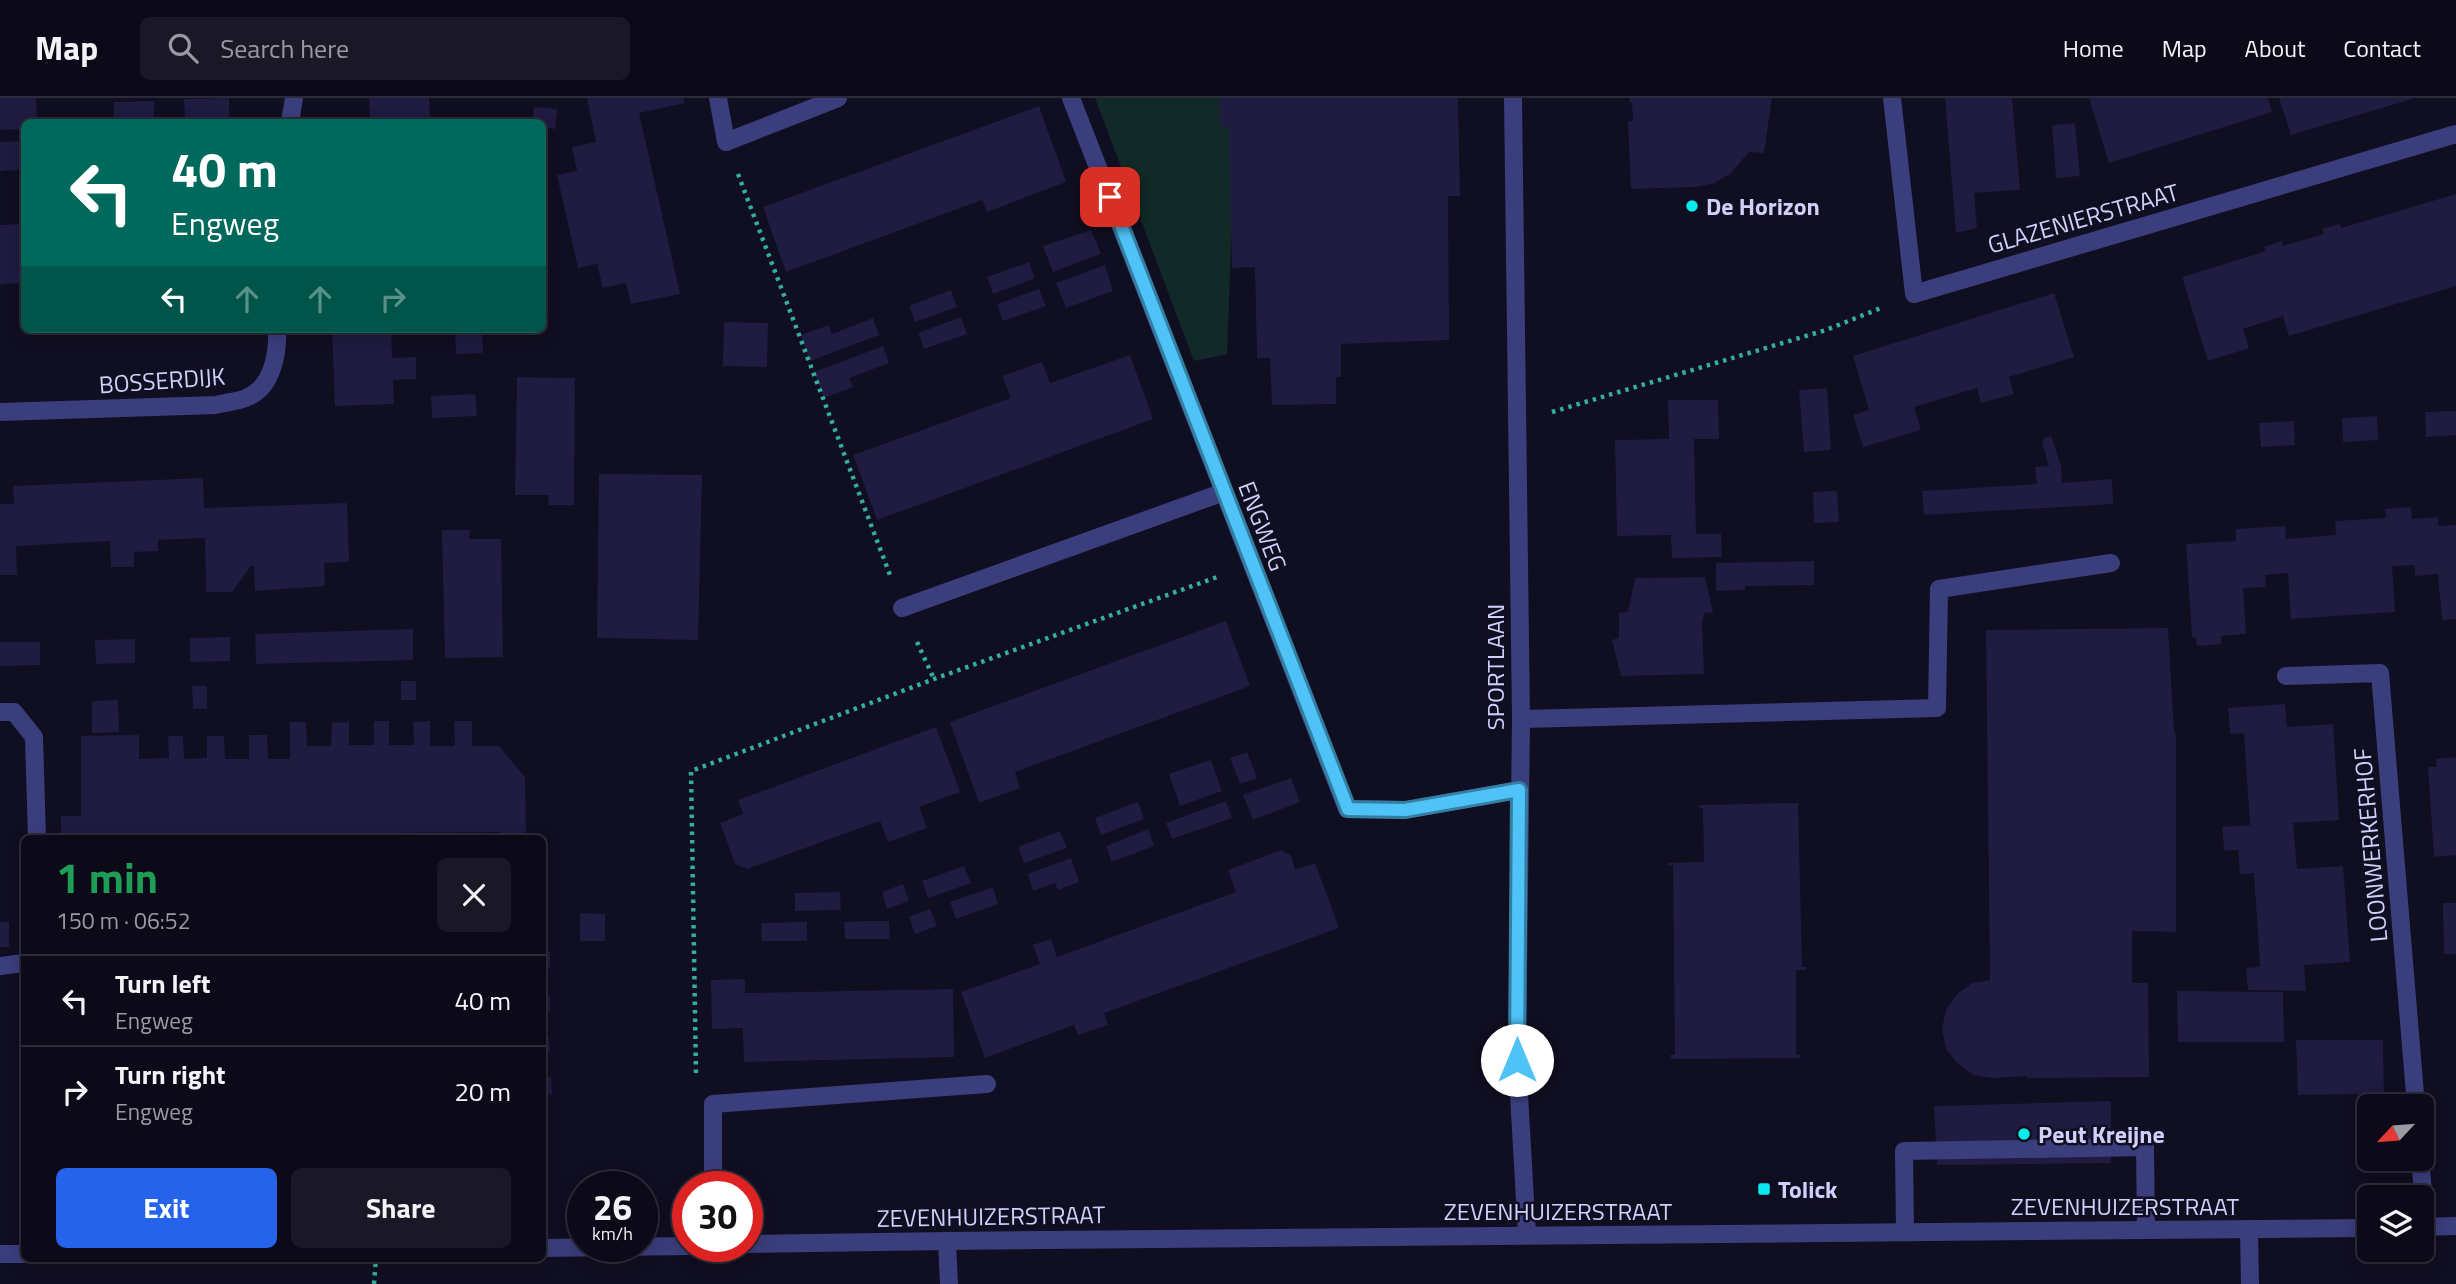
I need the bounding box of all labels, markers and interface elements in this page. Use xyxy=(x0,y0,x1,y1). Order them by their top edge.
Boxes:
search box xyxy=(140,17,630,80)
text: Map xyxy=(35,23,98,73)
icon: search xyxy=(164,29,202,67)
text: Search here xyxy=(220,29,349,68)
text: Home xyxy=(2063,30,2124,66)
text: Map xyxy=(2162,30,2207,66)
text: About xyxy=(2245,30,2305,66)
text: Contact xyxy=(2343,30,2421,66)
text: 40 m xyxy=(171,131,278,206)
icon: left xyxy=(56,147,147,238)
pin xyxy=(1080,167,1140,227)
street label: GLAZENIERSTRAAT xyxy=(1983,173,2183,262)
icon: arrive xyxy=(1091,178,1129,216)
place label: De Horizon xyxy=(1706,188,1820,224)
marker: De Horizon xyxy=(1684,198,1700,214)
text: Engweg xyxy=(171,199,279,247)
icon: left xyxy=(155,280,193,318)
icon: ahead xyxy=(228,280,266,318)
icon: ahead xyxy=(301,280,339,318)
icon: right xyxy=(374,280,412,318)
street label: BOSSERDIJK xyxy=(98,358,227,402)
street label: ENGWEG xyxy=(1229,476,1297,576)
street label: SPORTLAAN xyxy=(1477,604,1513,730)
street label: LOONWERKERHOF xyxy=(2344,746,2396,944)
text: 1 min xyxy=(56,845,158,909)
button: close xyxy=(437,858,511,932)
text: 150 m · 06:52 xyxy=(56,903,191,938)
text: Turn left xyxy=(115,964,210,1003)
text: 40 m xyxy=(454,981,511,1020)
icon: left xyxy=(56,982,94,1020)
text: Engweg xyxy=(115,1003,193,1038)
position arrow xyxy=(1480,1023,1554,1097)
text: Turn right xyxy=(115,1055,226,1094)
text: 20 m xyxy=(454,1072,511,1111)
icon: right xyxy=(56,1073,94,1111)
text: Engweg xyxy=(115,1094,193,1129)
north arrow xyxy=(2357,1094,2434,1171)
map controls xyxy=(2357,1094,2434,1262)
place label: Peut Kreijne xyxy=(2038,1116,2165,1152)
marker: Peut Kreijne xyxy=(2016,1126,2032,1142)
button: Exit xyxy=(56,1168,277,1248)
button: Share xyxy=(291,1168,511,1248)
speed limit sign: 30 xyxy=(672,1171,763,1262)
place label: Tolick xyxy=(1778,1171,1838,1207)
text: 26 xyxy=(593,1180,632,1234)
marker: Tolick xyxy=(1756,1181,1772,1197)
button: layers xyxy=(2357,1185,2434,1262)
street label: ZEVENHUIZERSTRAAT xyxy=(2011,1188,2240,1224)
street label: ZEVENHUIZERSTRAAT xyxy=(1444,1193,1673,1229)
street label: ZEVENHUIZERSTRAAT xyxy=(876,1196,1106,1236)
text: km/h xyxy=(592,1220,633,1247)

